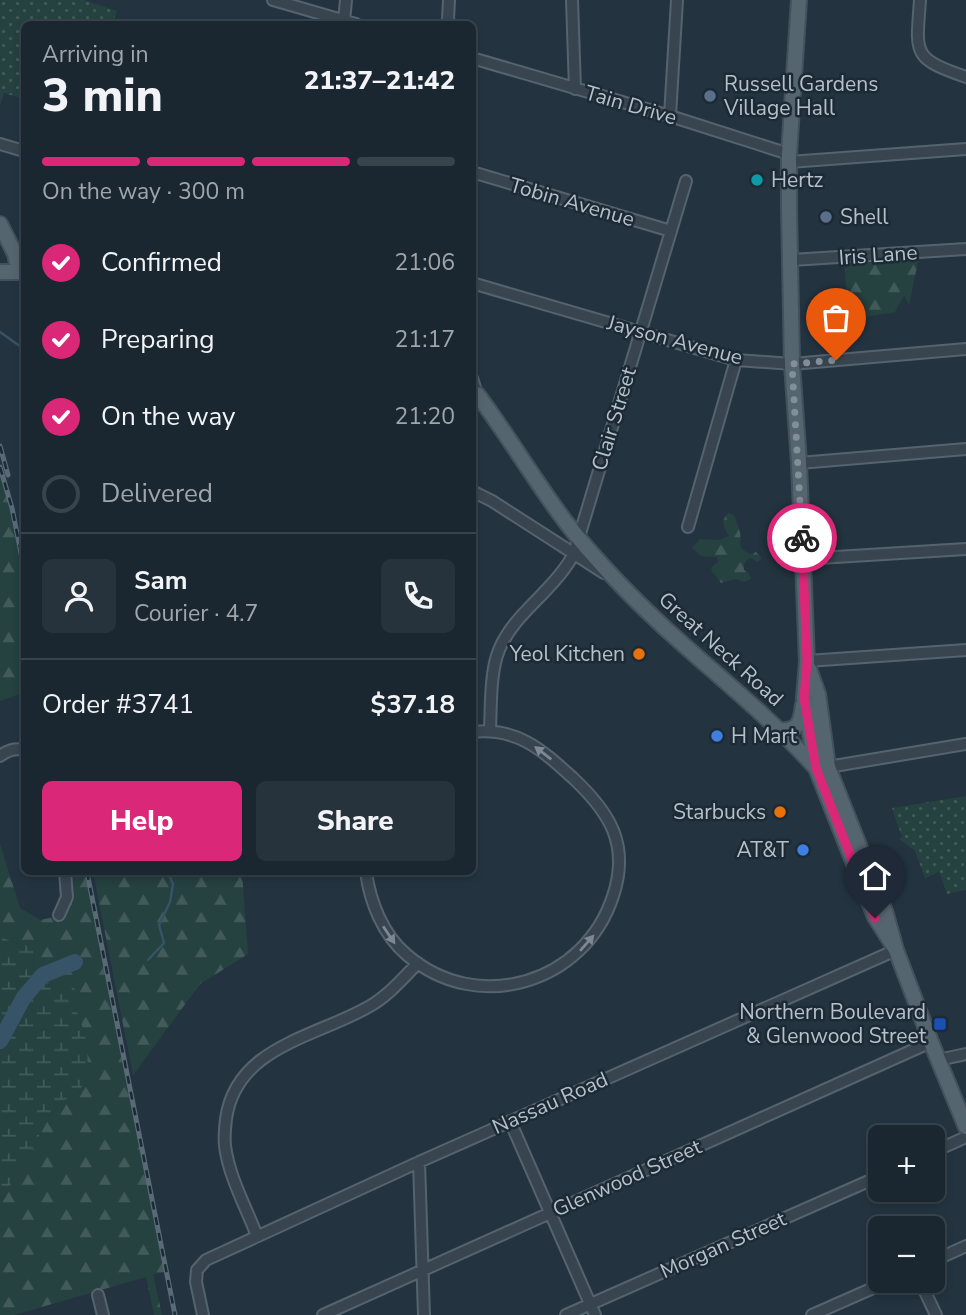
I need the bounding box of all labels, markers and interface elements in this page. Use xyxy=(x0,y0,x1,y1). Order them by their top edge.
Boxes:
text: Arriving in xyxy=(42,39,149,70)
text: 21:37–21:42 xyxy=(304,63,455,98)
text: 3 min xyxy=(42,64,163,127)
place label: Russell Gardens Village Hall xyxy=(723,70,878,122)
street label: Tain Drive xyxy=(582,79,680,131)
marker: Russell Gardens Village Hall xyxy=(702,88,718,104)
place label: Hertz xyxy=(771,166,824,194)
street label: Tobin Avenue xyxy=(506,171,638,233)
marker: Hertz xyxy=(749,172,765,188)
text: On the way · 300 m xyxy=(42,176,245,207)
place label: Shell xyxy=(840,203,889,231)
marker: Shell xyxy=(818,209,834,225)
street label: Iris Lane xyxy=(838,238,918,272)
icon: check xyxy=(42,244,80,282)
text: Confirmed xyxy=(101,245,222,280)
text: 21:06 xyxy=(395,247,455,278)
pin xyxy=(806,288,866,360)
icon: bag xyxy=(817,299,855,337)
street label: Jayson Avenue xyxy=(603,308,746,372)
icon: check xyxy=(42,321,80,359)
text: Preparing xyxy=(101,322,214,357)
text: 21:17 xyxy=(395,324,455,355)
street label: Clair Street xyxy=(585,363,643,474)
icon: check xyxy=(42,398,80,436)
text: On the way xyxy=(101,399,235,434)
text: 21:20 xyxy=(395,401,455,432)
text: Delivered xyxy=(101,476,213,511)
courier xyxy=(767,503,837,573)
icon: bike xyxy=(783,519,821,557)
button: person xyxy=(42,559,116,633)
button: phone xyxy=(381,559,455,633)
text: Sam xyxy=(134,563,187,598)
street label: Great Neck Road xyxy=(653,585,789,713)
text: Courier · 4.7 xyxy=(134,598,258,629)
place label: Yeol Kitchen xyxy=(509,640,625,668)
marker: Yeol Kitchen xyxy=(631,646,647,662)
text: Order #3741 xyxy=(42,687,194,722)
text: $37.18 xyxy=(371,687,455,722)
place label: H Mart xyxy=(731,722,798,750)
marker: H Mart xyxy=(709,728,725,744)
one-way arrow xyxy=(534,746,552,760)
button: Help xyxy=(42,781,242,861)
button: Share xyxy=(256,781,455,861)
place label: Starbucks xyxy=(673,798,766,826)
marker: Starbucks xyxy=(772,804,788,820)
place label: AT&T xyxy=(737,836,789,864)
marker: AT&T xyxy=(795,842,811,858)
pin xyxy=(845,846,905,918)
icon: home xyxy=(856,857,894,895)
one-way arrow xyxy=(383,925,396,945)
one-way arrow xyxy=(579,934,594,951)
place label: Northern Boulevard & Glenwood Street xyxy=(739,998,927,1050)
marker: Northern Boulevard & Glenwood Street xyxy=(932,1016,948,1032)
street label: Nassau Road xyxy=(488,1065,612,1141)
map controls xyxy=(868,1125,945,1293)
button: + xyxy=(868,1125,945,1202)
street label: Glenwood Street xyxy=(548,1132,706,1223)
street label: Morgan Street xyxy=(656,1204,791,1285)
button: − xyxy=(868,1216,945,1293)

